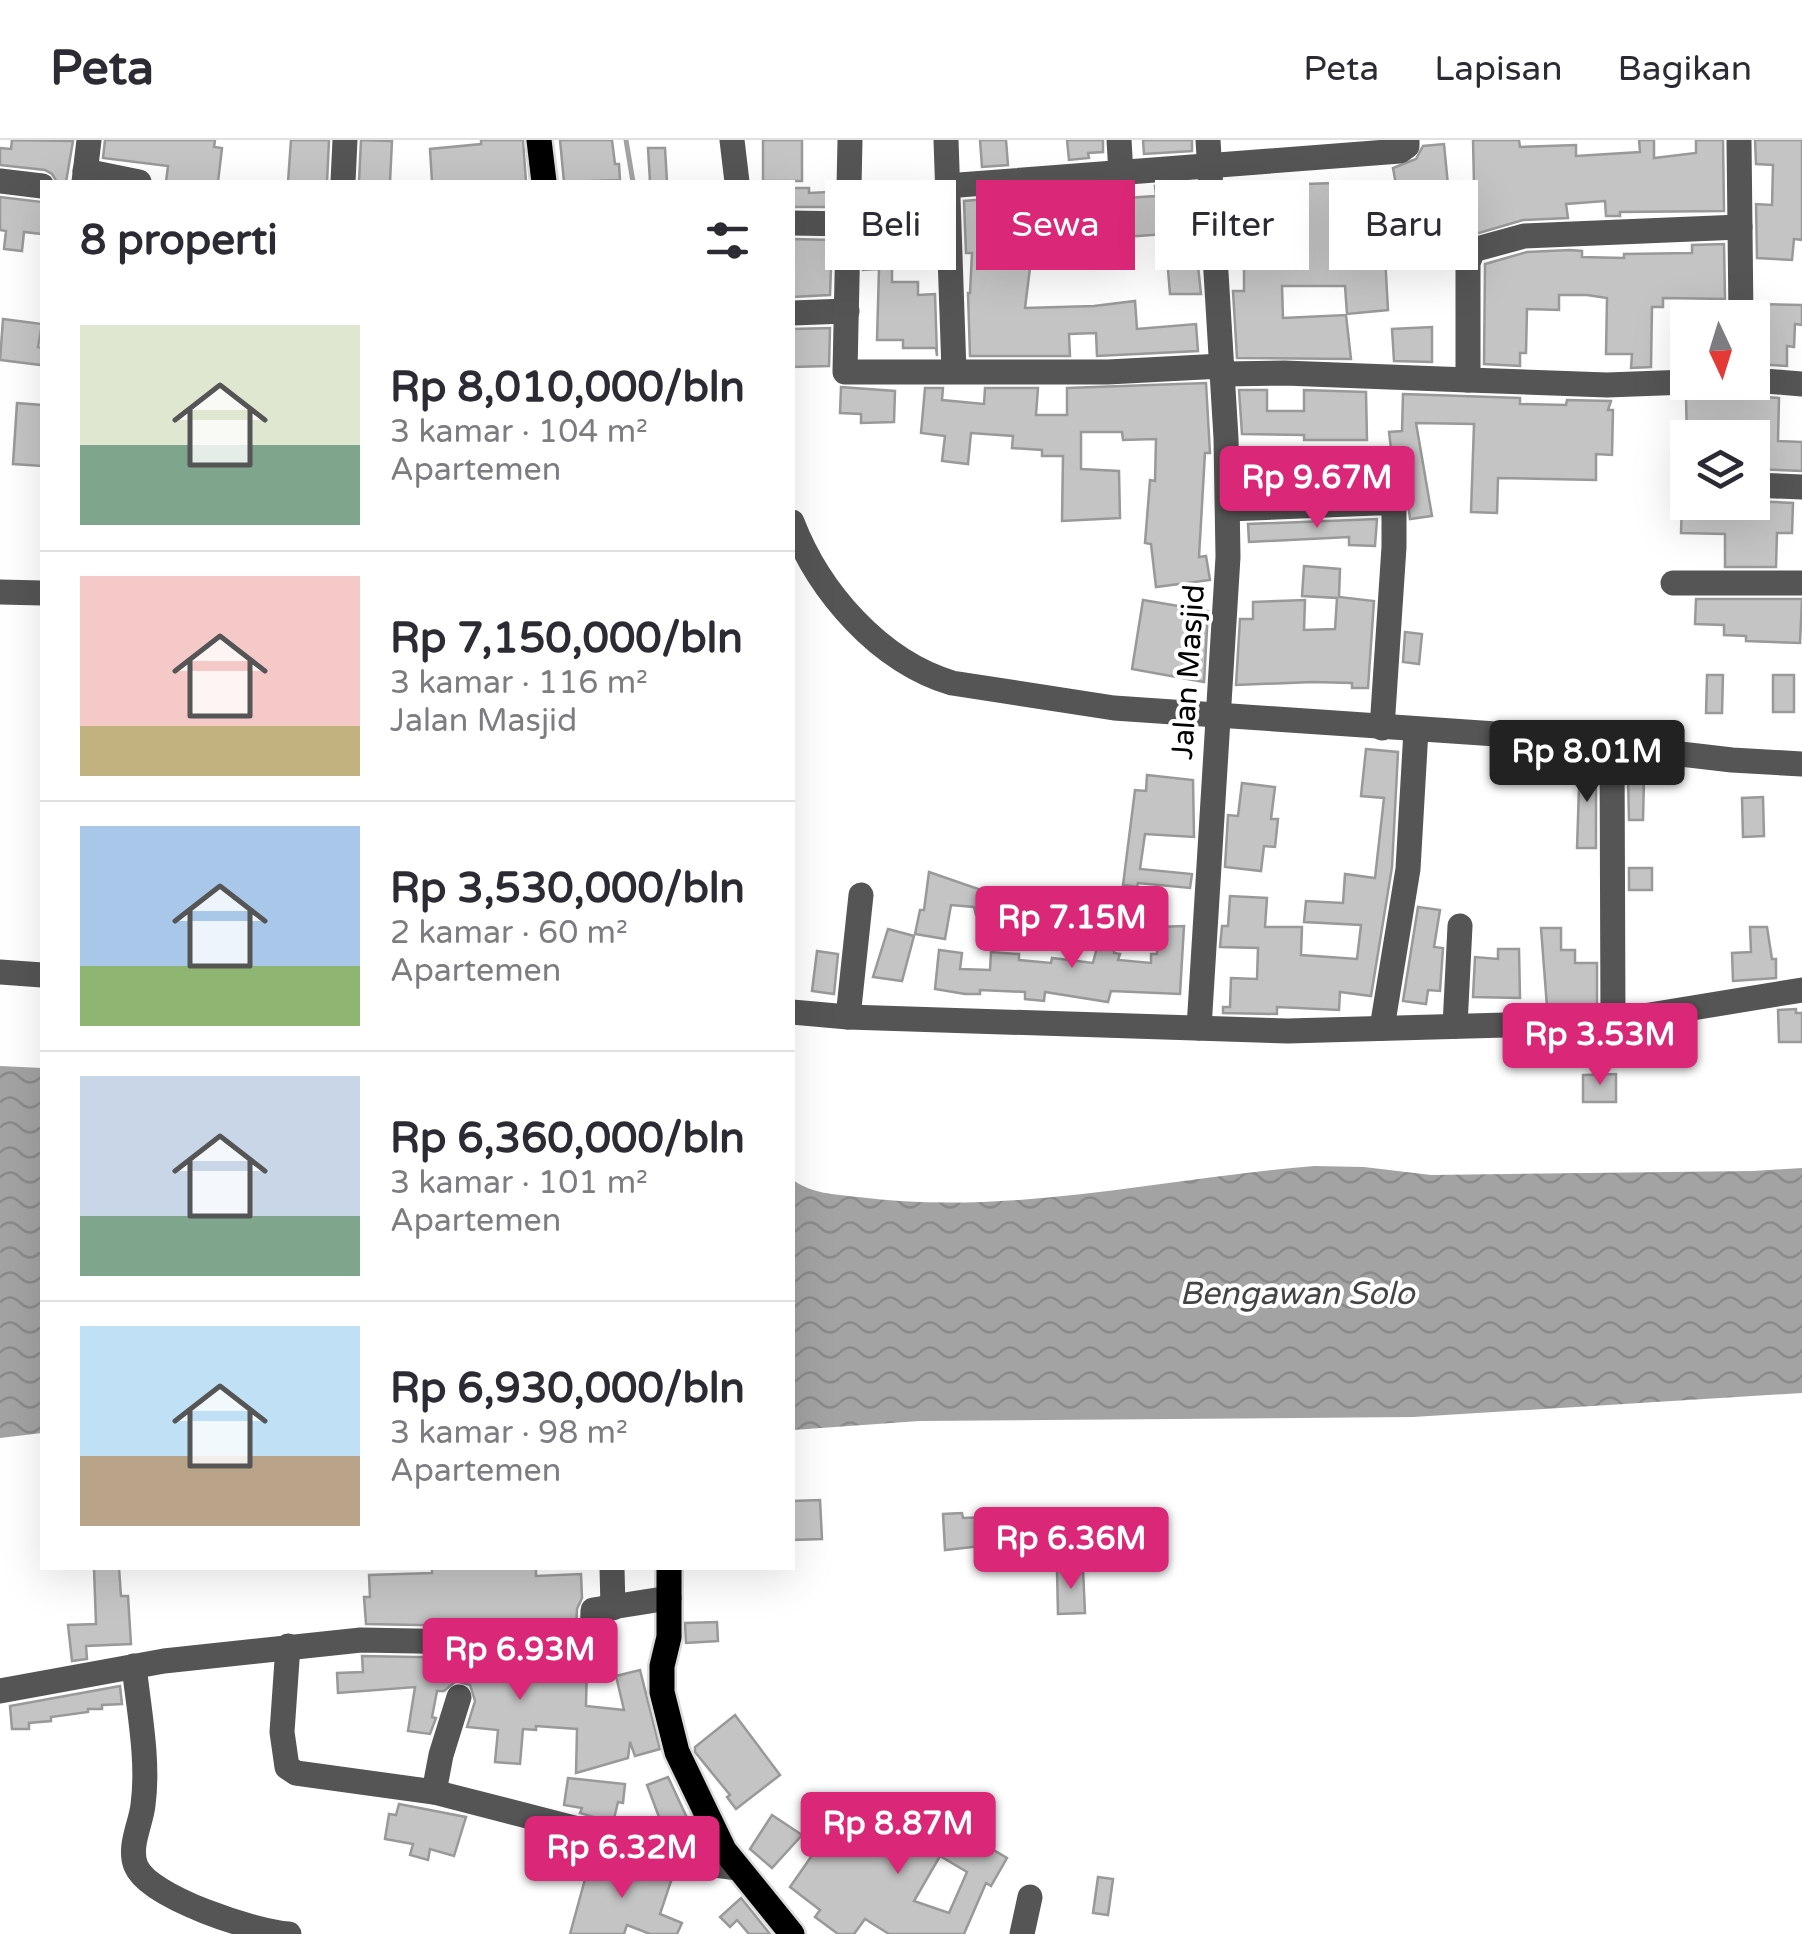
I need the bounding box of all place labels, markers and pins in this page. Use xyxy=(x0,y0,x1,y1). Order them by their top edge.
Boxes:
pin: Rp 9.67M xyxy=(1214,446,1420,531)
pin: Rp 8.01M xyxy=(1484,720,1690,805)
pin: Rp 7.15M xyxy=(969,886,1175,971)
pin: Rp 3.53M xyxy=(1497,1003,1703,1088)
pin: Rp 6.36M xyxy=(968,1507,1174,1592)
pin: Rp 6.93M xyxy=(417,1618,623,1703)
pin: Rp 8.87M xyxy=(795,1792,1001,1877)
pin: Rp 6.32M xyxy=(519,1816,725,1901)

